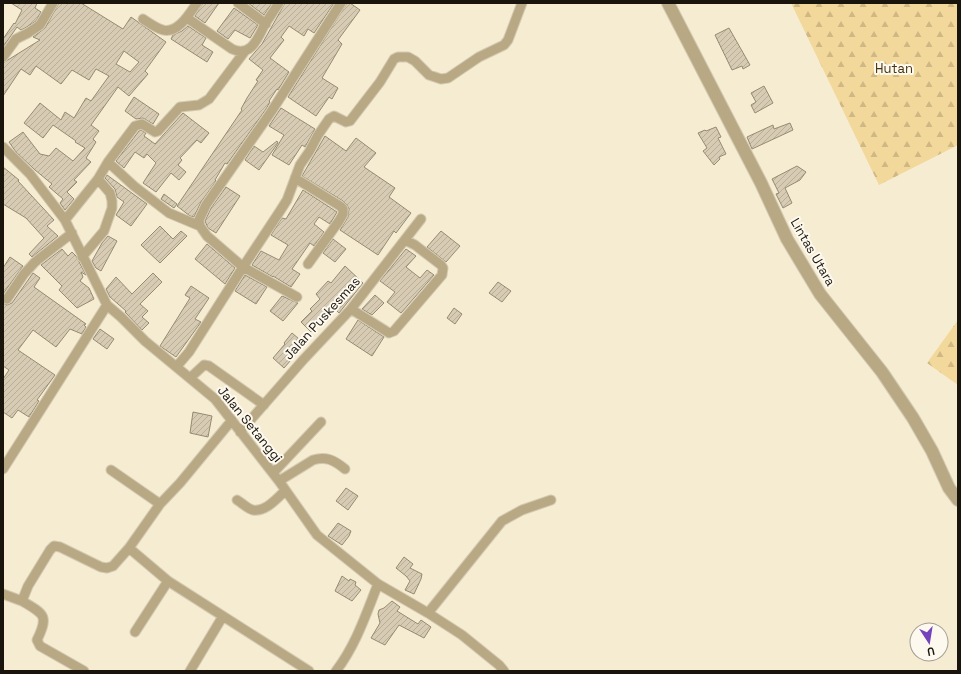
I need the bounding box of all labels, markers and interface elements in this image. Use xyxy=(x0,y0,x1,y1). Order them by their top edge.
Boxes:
park label: Hutan xyxy=(875,60,913,77)
street label: Lintas Utara xyxy=(787,215,840,290)
street label: Jalan Puskesmas xyxy=(280,273,364,363)
street label: Jalan Setanggi xyxy=(214,382,286,466)
north arrow xyxy=(909,622,949,662)
text: U xyxy=(926,644,936,659)

